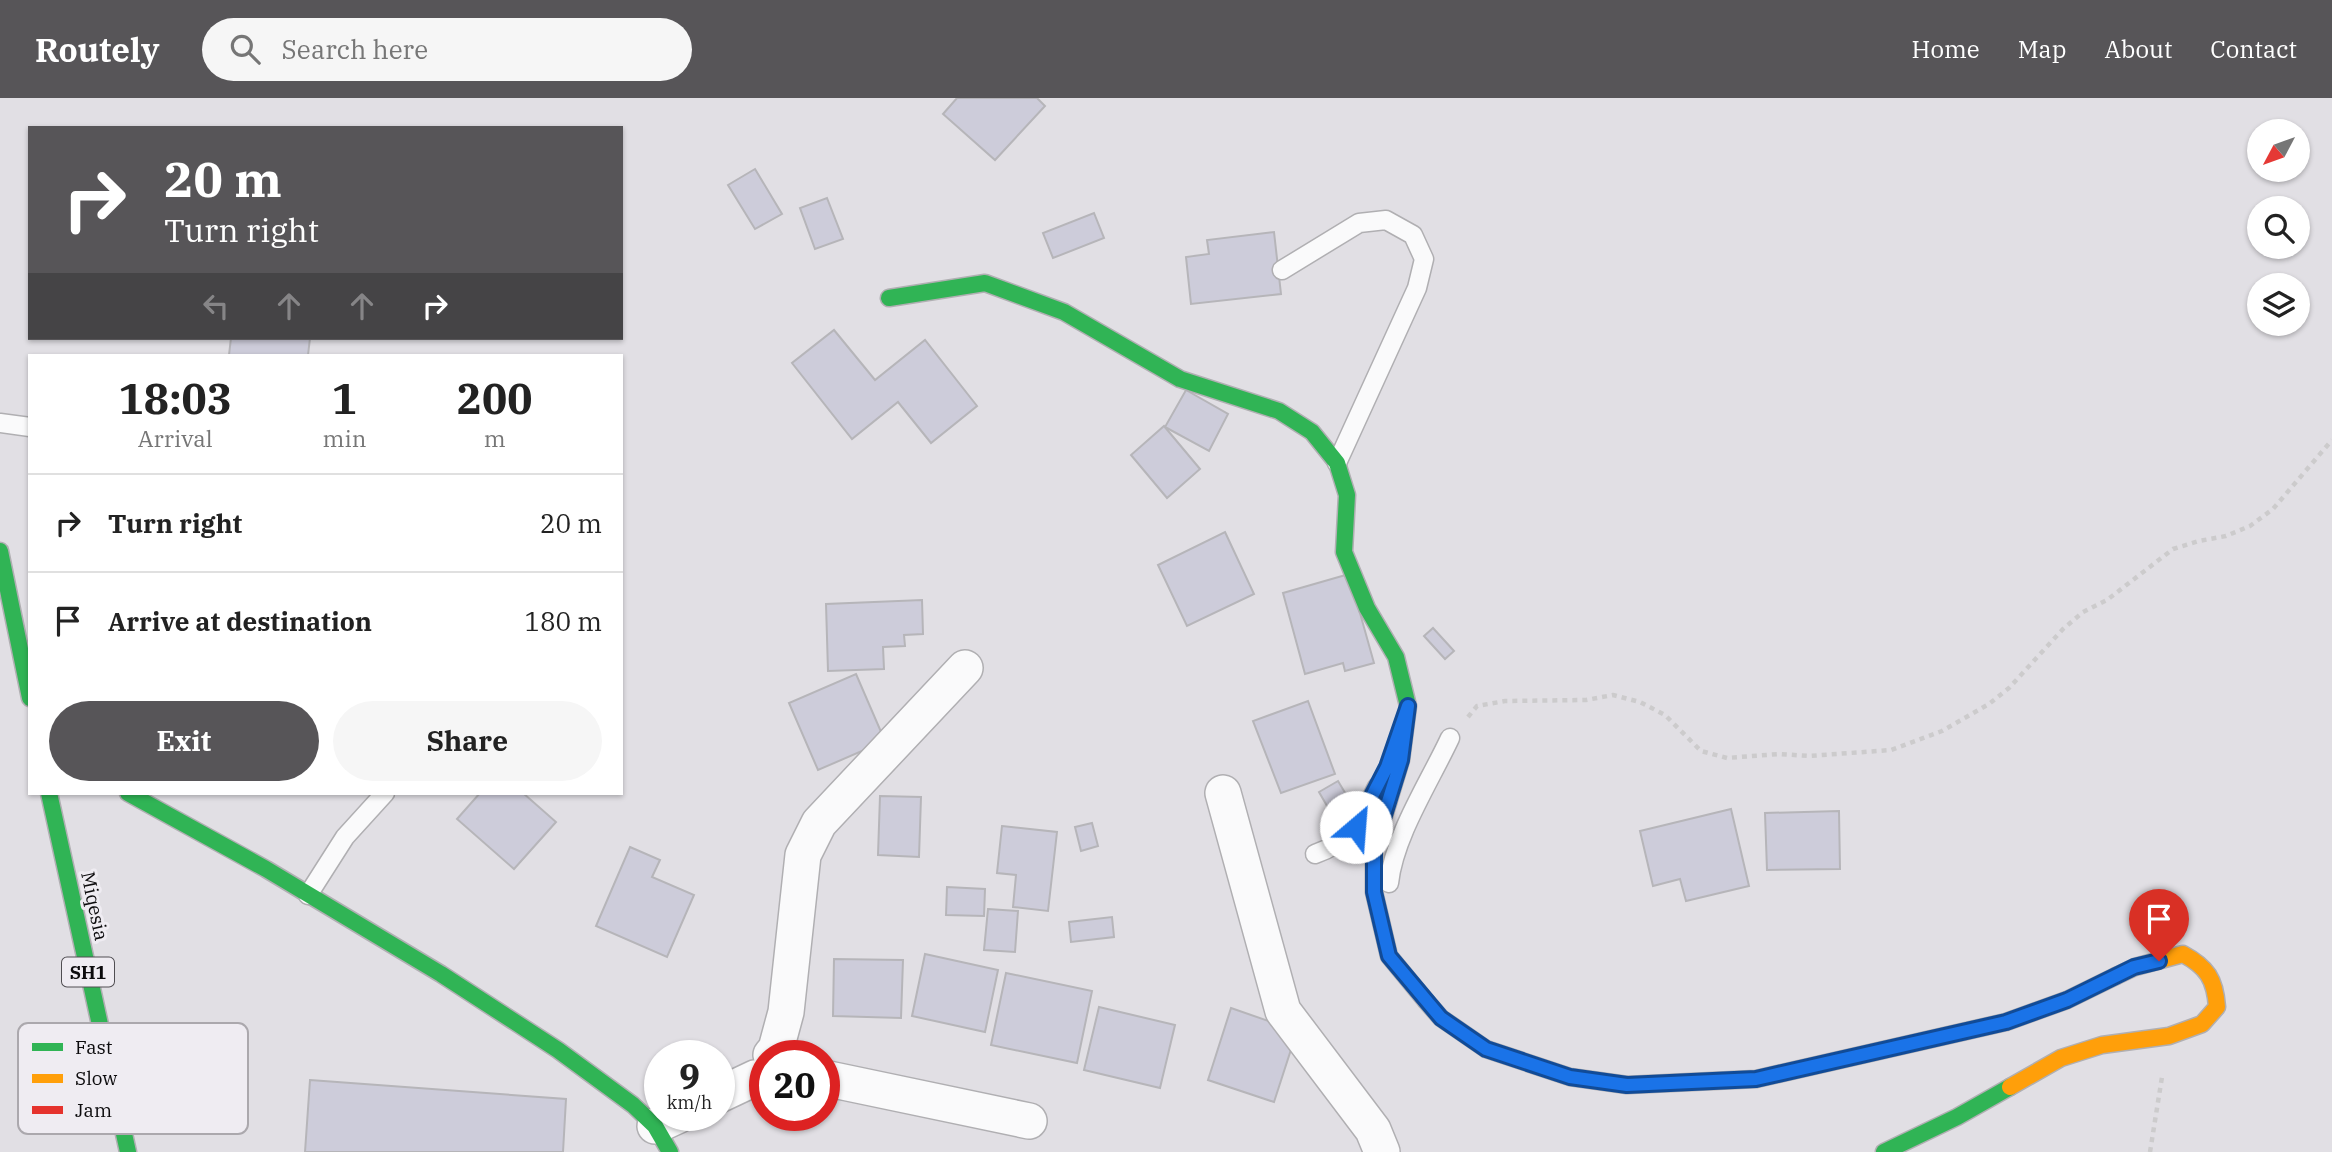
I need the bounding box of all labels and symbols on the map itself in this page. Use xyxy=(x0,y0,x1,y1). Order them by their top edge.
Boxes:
north arrow xyxy=(2247,119,2310,182)
position arrow xyxy=(1319,790,1393,864)
street label: Miqesia xyxy=(76,869,114,943)
pin xyxy=(2129,889,2189,961)
road number: SH1 xyxy=(62,958,114,986)
legend xyxy=(18,1023,248,1134)
text: Fast xyxy=(75,1035,113,1059)
speed limit sign: 20 xyxy=(749,1040,840,1131)
text: Slow xyxy=(75,1066,117,1090)
text: Jam xyxy=(75,1098,112,1122)

